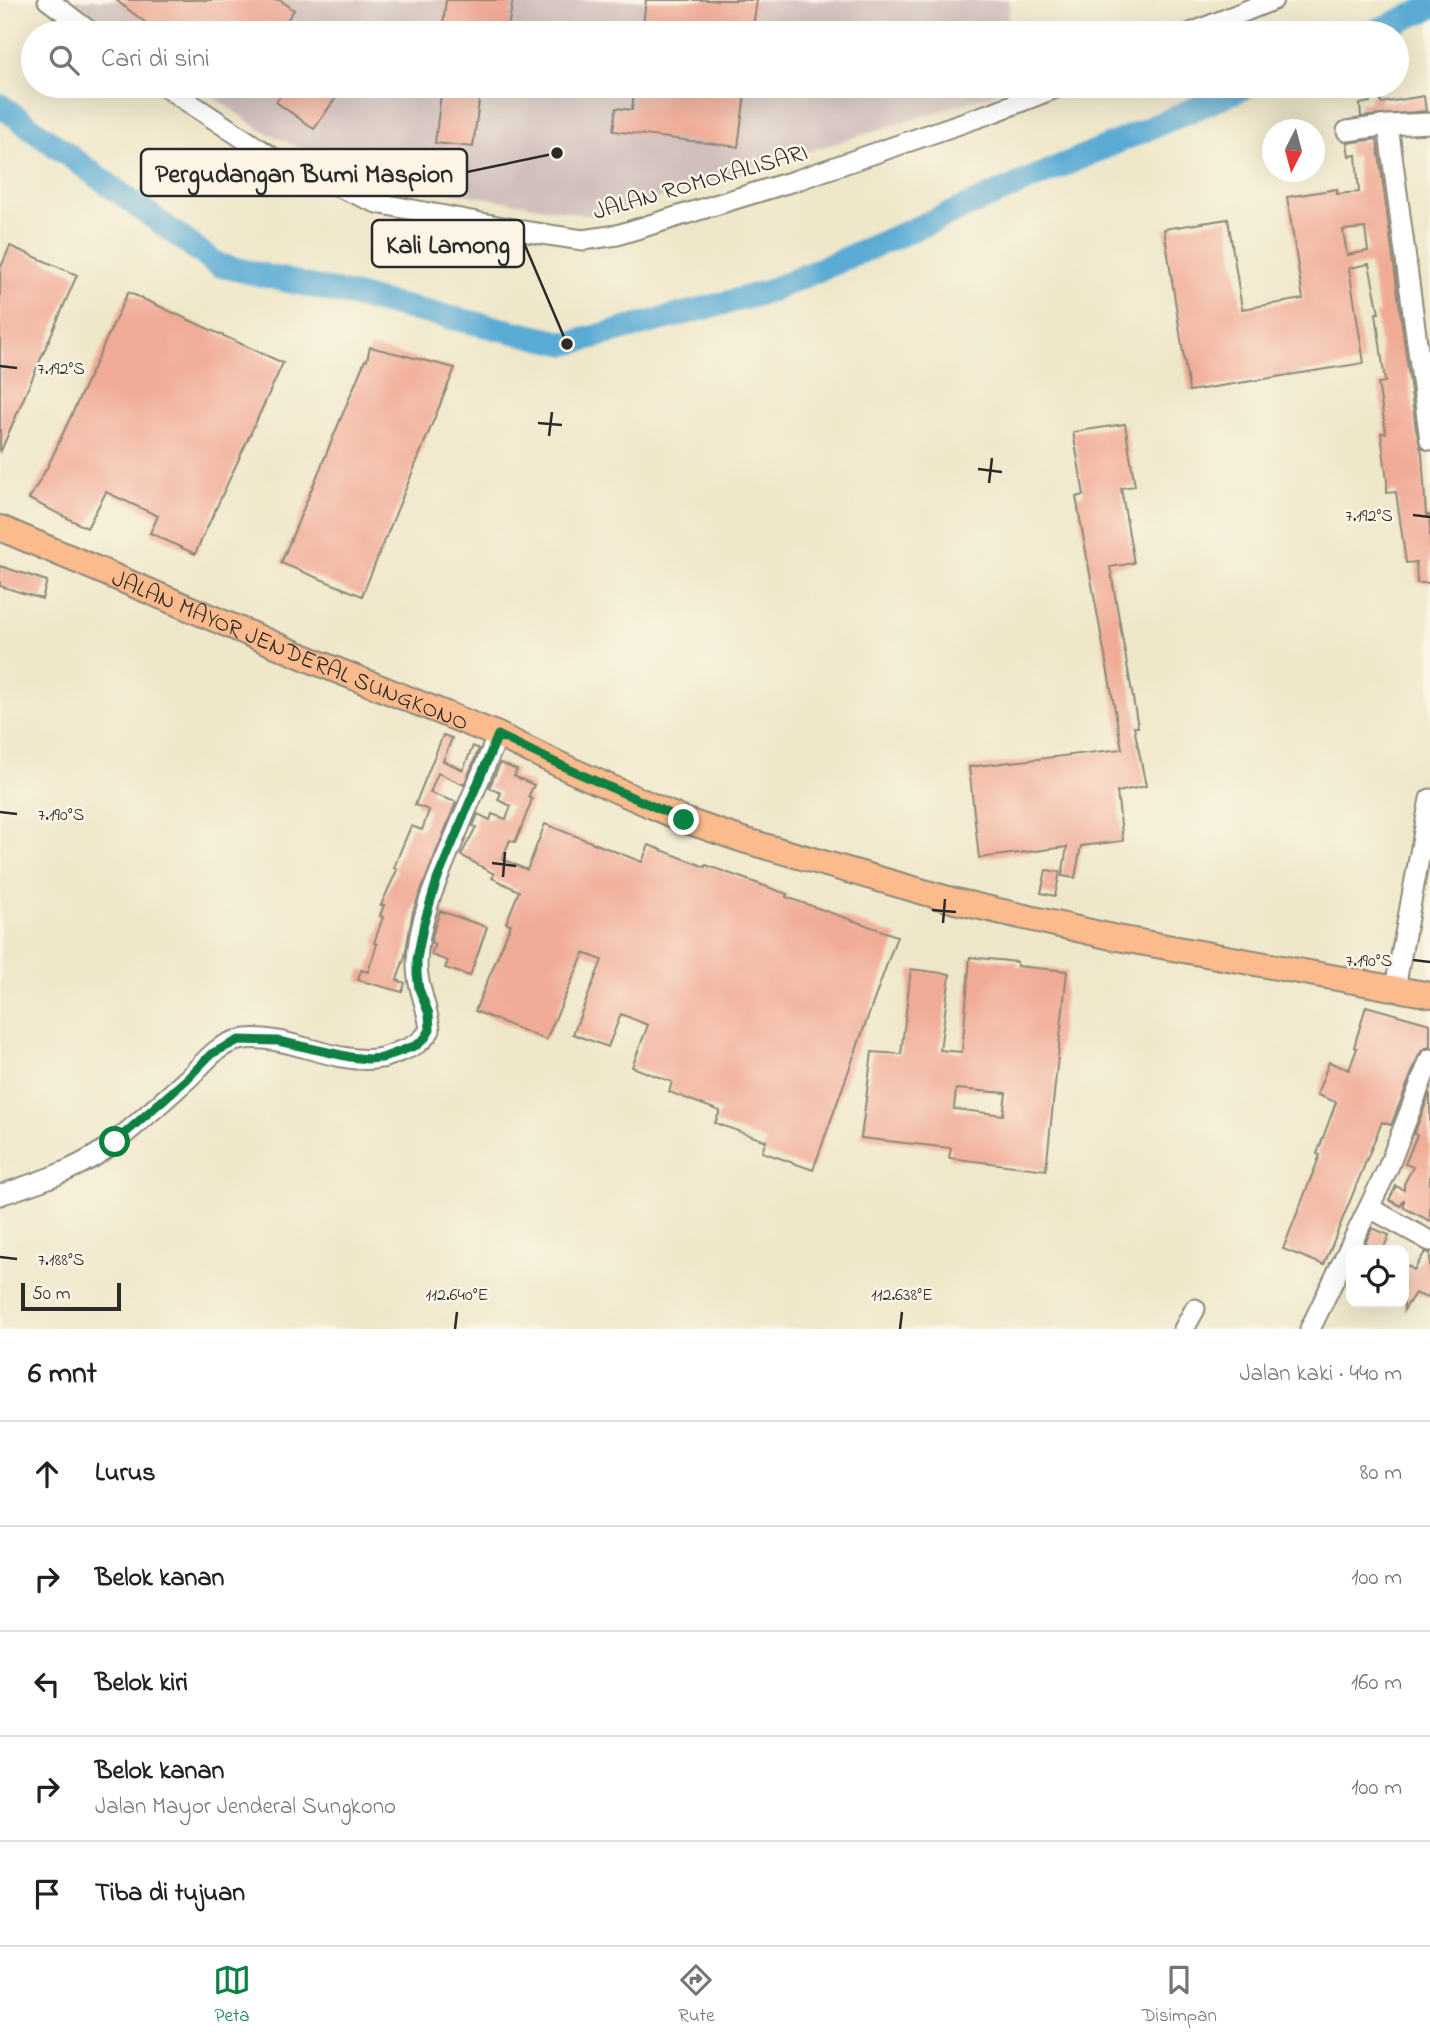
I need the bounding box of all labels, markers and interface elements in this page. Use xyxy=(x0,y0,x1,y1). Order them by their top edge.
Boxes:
search box xyxy=(21,21,1409,98)
icon: search xyxy=(45,41,83,79)
text: Cari di sini xyxy=(101,41,210,79)
north arrow xyxy=(1262,119,1325,182)
street label: JALAN ROMOKALISARI xyxy=(589,136,812,231)
callout: Pergudangan Bumi Maspion xyxy=(141,149,467,196)
text: Pergudangan Bumi Maspion xyxy=(155,157,453,196)
callout: Kali Lamong xyxy=(372,220,524,267)
text: Kali Lamong xyxy=(386,228,510,267)
text: 7.192°S xyxy=(37,357,85,383)
text: 7.192°S xyxy=(1345,504,1393,530)
street label: JALAN MAYOR JENDERAL SUNGKONO xyxy=(106,562,473,741)
text: 7.190°S xyxy=(38,803,84,829)
route end xyxy=(668,804,699,835)
text: 7.190°S xyxy=(1346,949,1392,975)
route start xyxy=(99,1126,130,1157)
map controls xyxy=(1346,1245,1409,1308)
button: locate xyxy=(1346,1245,1409,1308)
text: 7.188°S xyxy=(38,1248,84,1274)
scale bar xyxy=(21,1280,121,1312)
text: 50 m xyxy=(32,1281,71,1308)
text: 112.640°E xyxy=(426,1283,489,1309)
text: 112.638°E xyxy=(871,1283,933,1309)
text: 6 mnt xyxy=(28,1353,97,1397)
text: Jalan kaki · 440 m xyxy=(1239,1358,1402,1391)
icon: ahead xyxy=(28,1455,66,1493)
text: Lurus xyxy=(95,1455,156,1493)
text: 80 m xyxy=(1360,1457,1402,1490)
icon: right xyxy=(28,1560,66,1598)
text: Belok kanan xyxy=(95,1560,224,1598)
text: 100 m xyxy=(1351,1562,1402,1595)
icon: left xyxy=(28,1665,66,1703)
text: Belok kiri xyxy=(95,1665,188,1703)
text: 160 m xyxy=(1351,1667,1402,1700)
text: Belok kanan xyxy=(95,1753,224,1791)
icon: right xyxy=(28,1770,66,1808)
text: 100 m xyxy=(1351,1772,1402,1805)
text: Jalan Mayor Jenderal Sungkono xyxy=(95,1791,396,1824)
icon: arrive xyxy=(28,1875,66,1913)
text: Tiba di tujuan xyxy=(95,1875,245,1913)
tab: Peta xyxy=(213,1961,251,2030)
tab: Rute xyxy=(677,1961,715,2030)
tab: Disimpan xyxy=(1142,1961,1217,2030)

